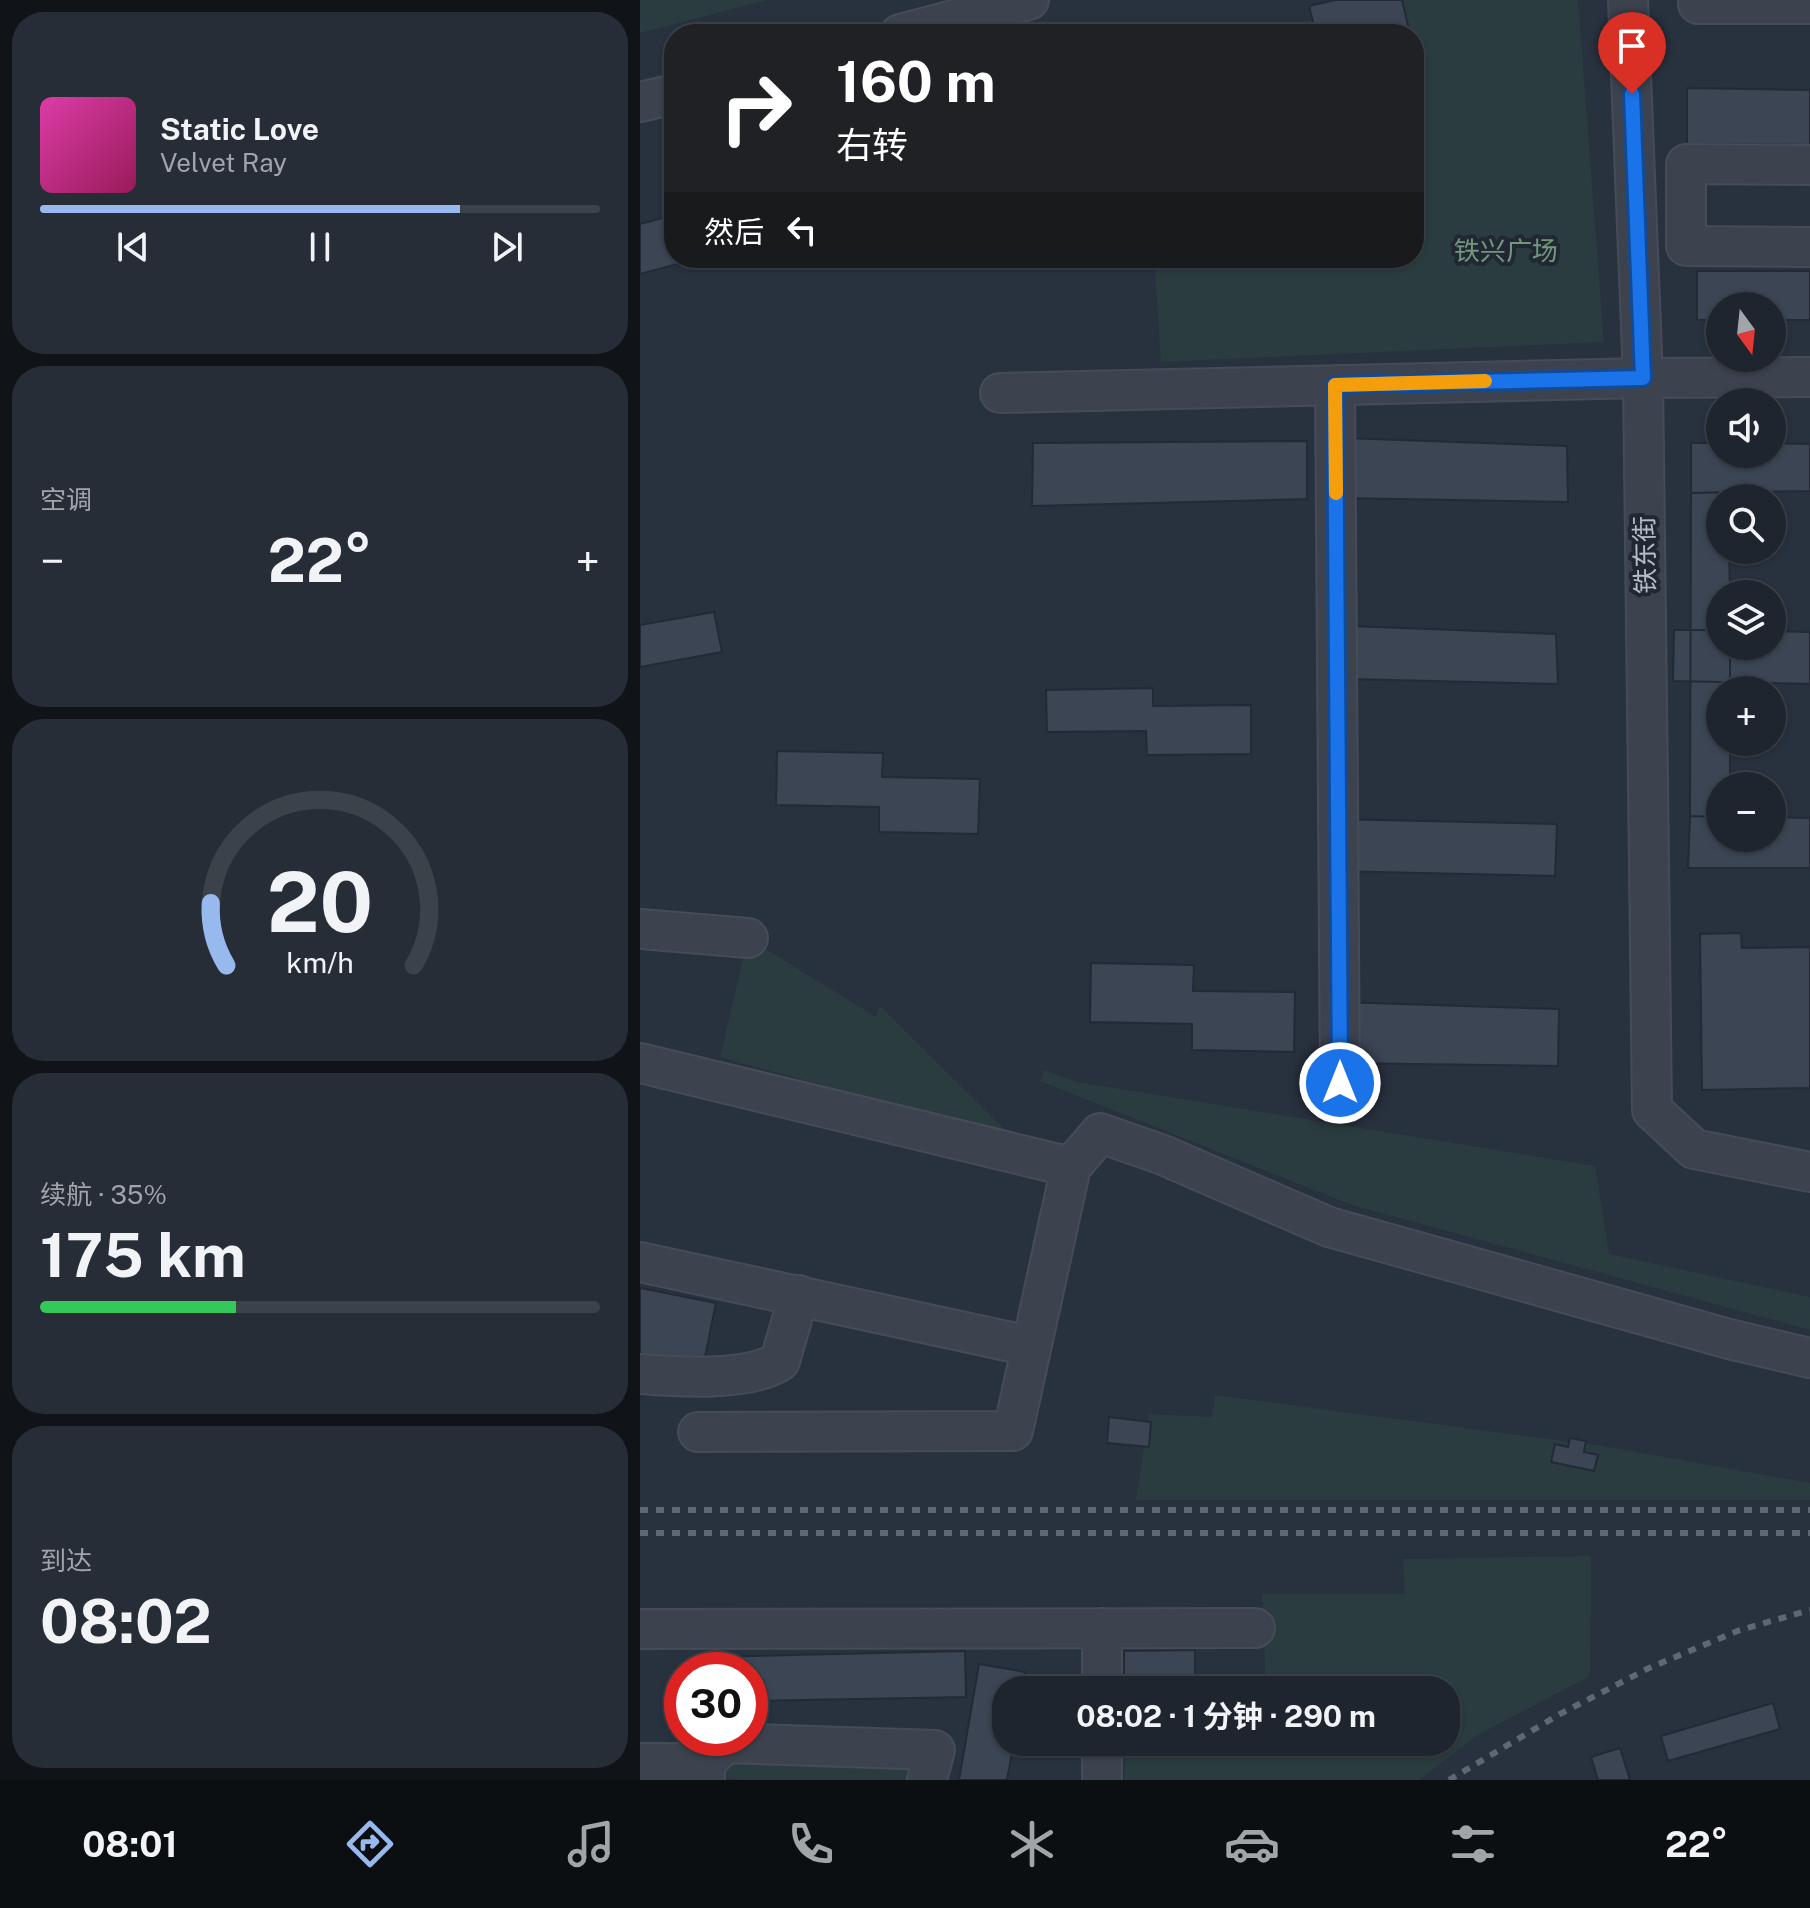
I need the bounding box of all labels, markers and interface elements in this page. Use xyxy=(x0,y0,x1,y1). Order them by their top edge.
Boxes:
pin xyxy=(1598,12,1666,94)
icon: arrive xyxy=(1610,24,1654,68)
text: 160 m xyxy=(836,49,996,115)
icon: right xyxy=(704,56,808,160)
text: Static Love xyxy=(160,111,319,147)
text: 右转 xyxy=(836,124,908,166)
text: Velvet Ray xyxy=(160,147,287,178)
icon: left xyxy=(780,208,824,252)
text: 然后 xyxy=(704,214,764,250)
icon: previous xyxy=(111,225,155,269)
icon: pause xyxy=(298,225,342,269)
icon: next xyxy=(485,225,529,269)
park label: 铁兴广场 xyxy=(1454,235,1558,266)
north arrow xyxy=(1706,292,1786,372)
map controls xyxy=(1706,292,1786,852)
button: sound xyxy=(1706,388,1786,468)
text: 空调 xyxy=(40,484,92,515)
button: search xyxy=(1706,484,1786,564)
street label: 铁东街 xyxy=(1628,516,1661,594)
text: 22° xyxy=(268,525,372,596)
text: − xyxy=(40,535,64,587)
text: + xyxy=(576,535,600,587)
button: layers xyxy=(1706,580,1786,660)
button: + xyxy=(1706,676,1786,756)
button: − xyxy=(1706,772,1786,852)
text: 20 xyxy=(267,853,373,951)
text: km/h xyxy=(286,946,354,979)
position arrow xyxy=(1298,1041,1382,1125)
text: 续航 · 35% xyxy=(40,1179,167,1210)
text: 175 km xyxy=(40,1220,246,1291)
text: 到达 xyxy=(40,1545,92,1576)
text: 08:02 xyxy=(40,1586,212,1657)
speed limit sign: 30 xyxy=(664,1652,768,1756)
text: 08:02 · 1 分钟 · 290 m xyxy=(1076,1698,1376,1734)
icon: directions xyxy=(342,1816,398,1872)
icon: music xyxy=(563,1816,619,1872)
icon: phone xyxy=(783,1816,839,1872)
icon: climate xyxy=(1004,1816,1060,1872)
icon: car xyxy=(1224,1816,1280,1872)
icon: filters xyxy=(1445,1816,1501,1872)
text: 08:01 xyxy=(82,1823,178,1865)
text: 22° xyxy=(1665,1823,1728,1865)

